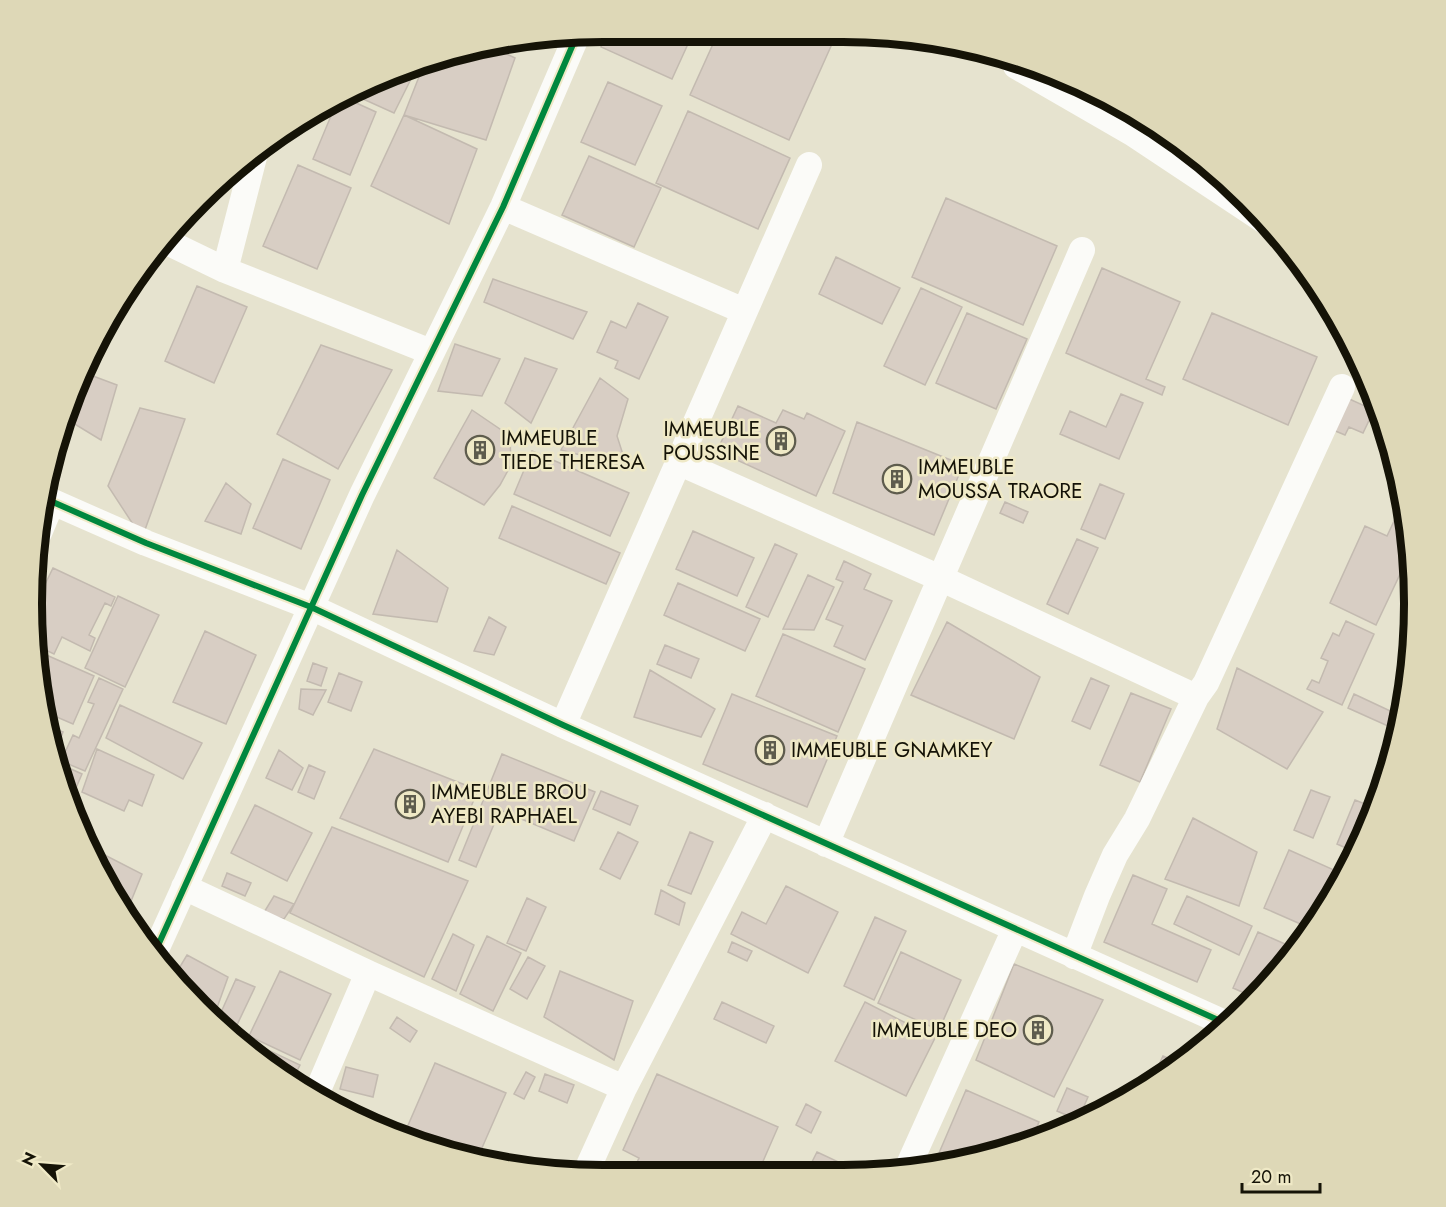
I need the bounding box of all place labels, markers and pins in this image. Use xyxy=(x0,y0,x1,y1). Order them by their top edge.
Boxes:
place label: IMMEUBLE POUSSINE xyxy=(663,414,760,468)
place label: IMMEUBLE TIEDE THERESA xyxy=(501,423,645,477)
building icon: IMMEUBLE POUSSINE xyxy=(765,425,797,457)
building icon: IMMEUBLE TIEDE THERESA xyxy=(464,434,496,466)
place label: IMMEUBLE MOUSSA TRAORE xyxy=(918,452,1083,506)
building icon: IMMEUBLE MOUSSA TRAORE xyxy=(881,463,913,495)
building icon: IMMEUBLE GNAMKEY xyxy=(754,734,786,766)
place label: IMMEUBLE GNAMKEY xyxy=(791,735,993,765)
place label: IMMEUBLE BROU AYEBI RAPHAEL xyxy=(431,777,587,831)
building icon: IMMEUBLE BROU AYEBI RAPHAEL xyxy=(394,788,426,820)
building icon: IMMEUBLE DEO xyxy=(1022,1014,1054,1046)
place label: IMMEUBLE DEO xyxy=(872,1015,1017,1045)

